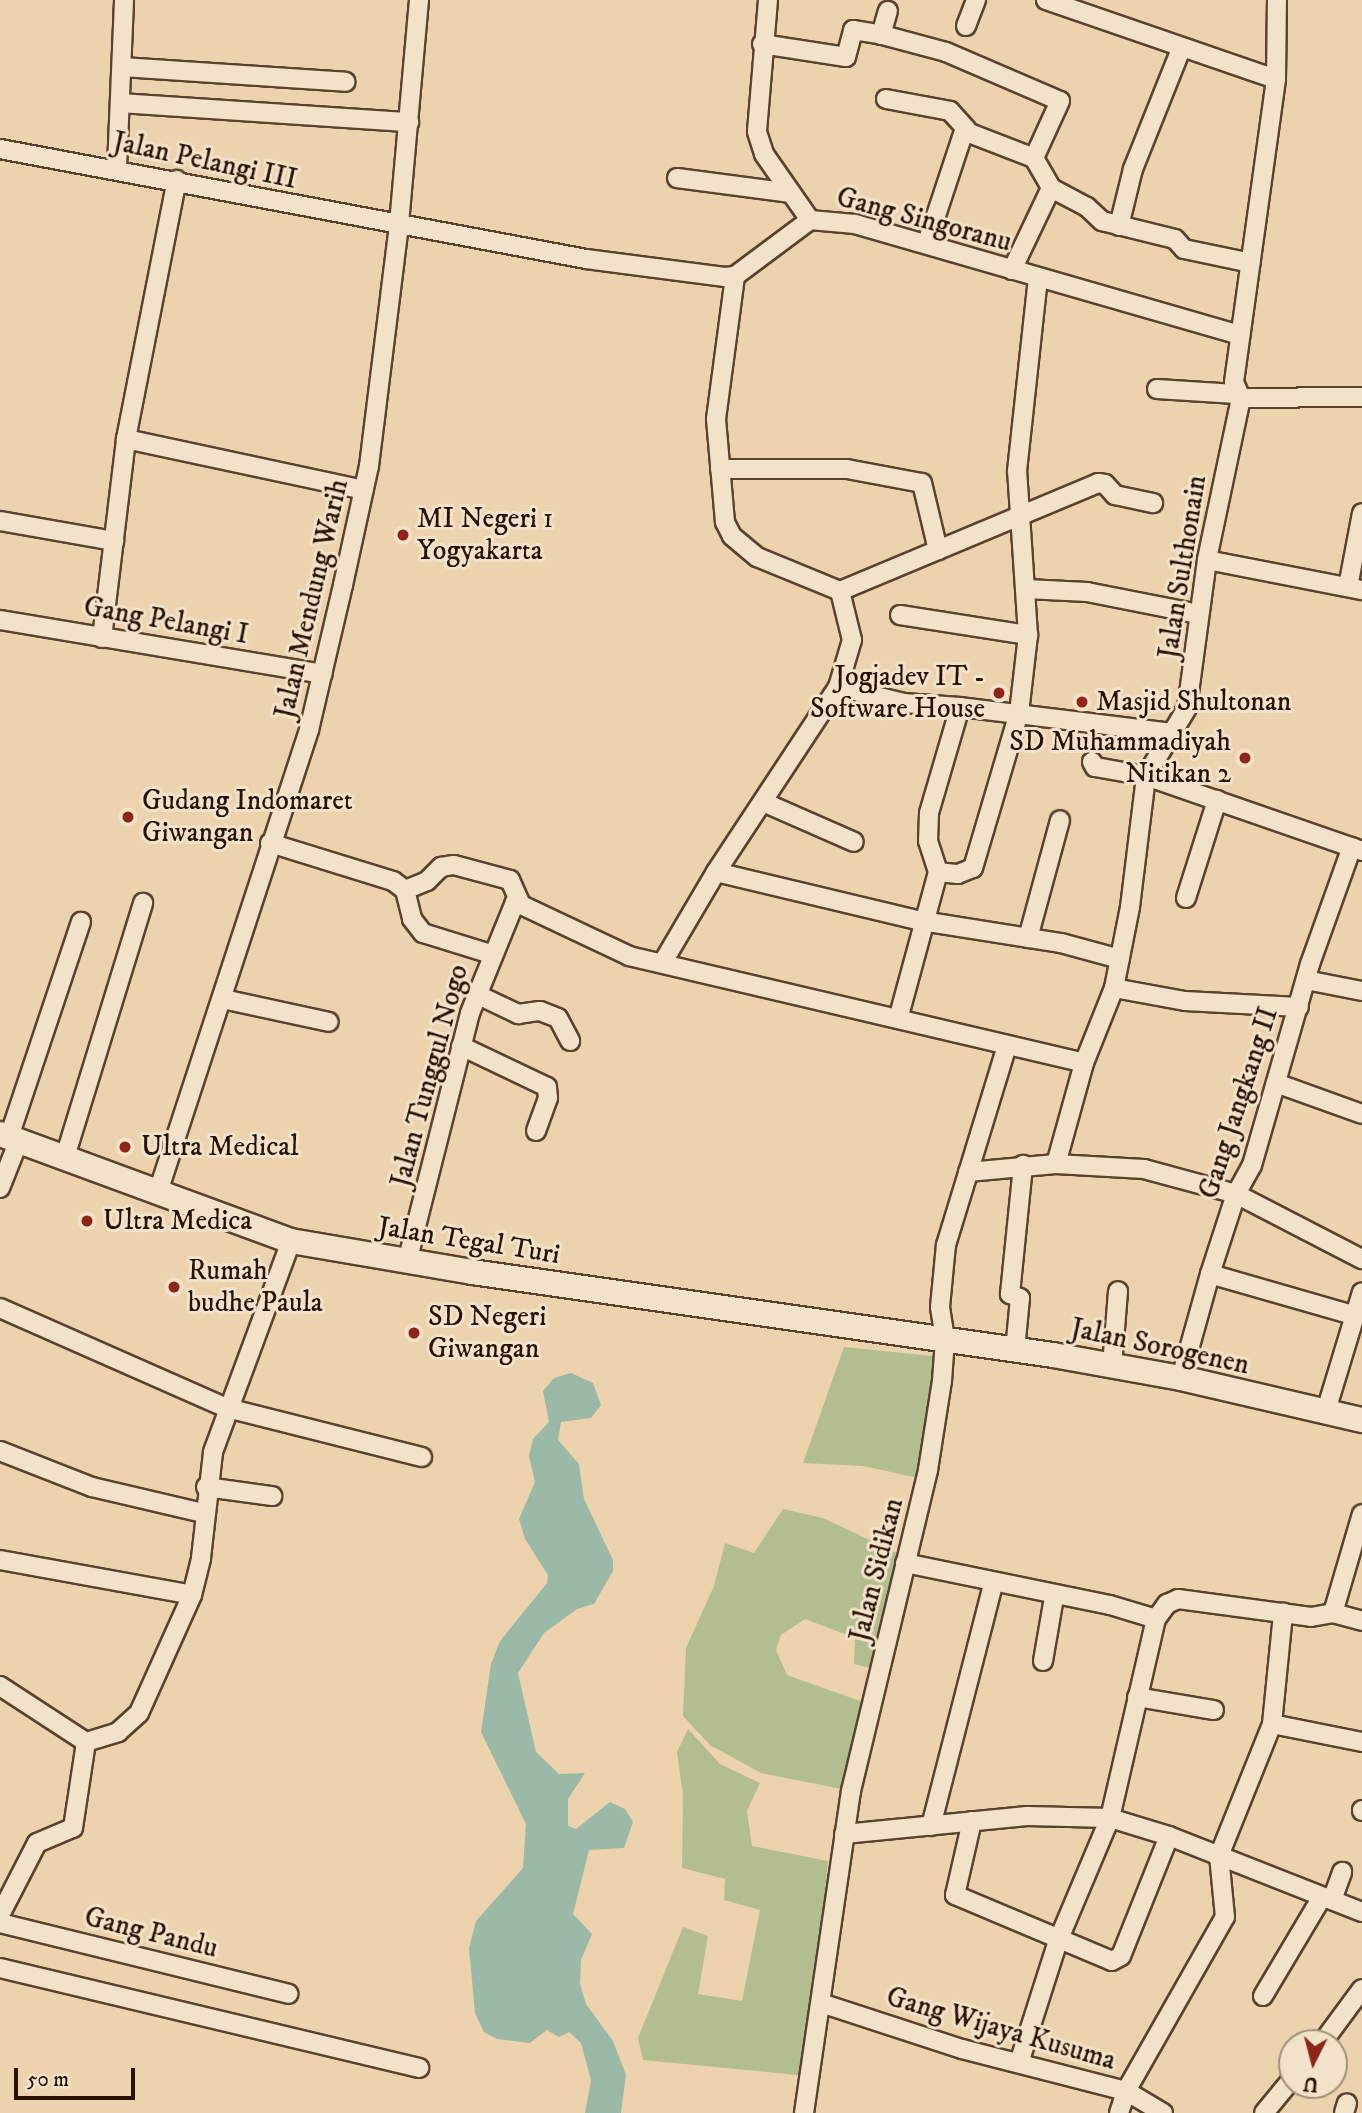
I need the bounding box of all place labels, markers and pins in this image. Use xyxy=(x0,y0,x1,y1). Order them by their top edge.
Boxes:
place label: MI Negeri 1 Yogyakarta xyxy=(417,502,553,568)
marker: MI Negeri 1 Yogyakarta xyxy=(395,527,411,543)
place label: Jogjadev IT - Software House xyxy=(810,660,985,726)
marker: Jogjadev IT - Software House xyxy=(991,685,1007,701)
place label: Masjid Shultonan xyxy=(1096,685,1291,719)
marker: Masjid Shultonan xyxy=(1074,694,1090,710)
place label: SD Muhammadiyah Nitikan 2 xyxy=(1009,725,1231,791)
marker: SD Muhammadiyah Nitikan 2 xyxy=(1237,750,1253,766)
place label: Gudang Indomaret Giwangan xyxy=(142,784,353,850)
marker: Gudang Indomaret Giwangan xyxy=(120,809,136,825)
place label: Ultra Medical xyxy=(141,1130,299,1164)
marker: Ultra Medical xyxy=(115,1137,135,1157)
place label: Ultra Medica xyxy=(103,1204,252,1238)
marker: Ultra Medica xyxy=(77,1211,97,1231)
place label: Rumah budhe Paula xyxy=(188,1254,323,1320)
marker: Rumah budhe Paula xyxy=(166,1279,182,1295)
place label: SD Negeri Giwangan xyxy=(428,1300,546,1366)
marker: SD Negeri Giwangan xyxy=(406,1325,422,1341)

